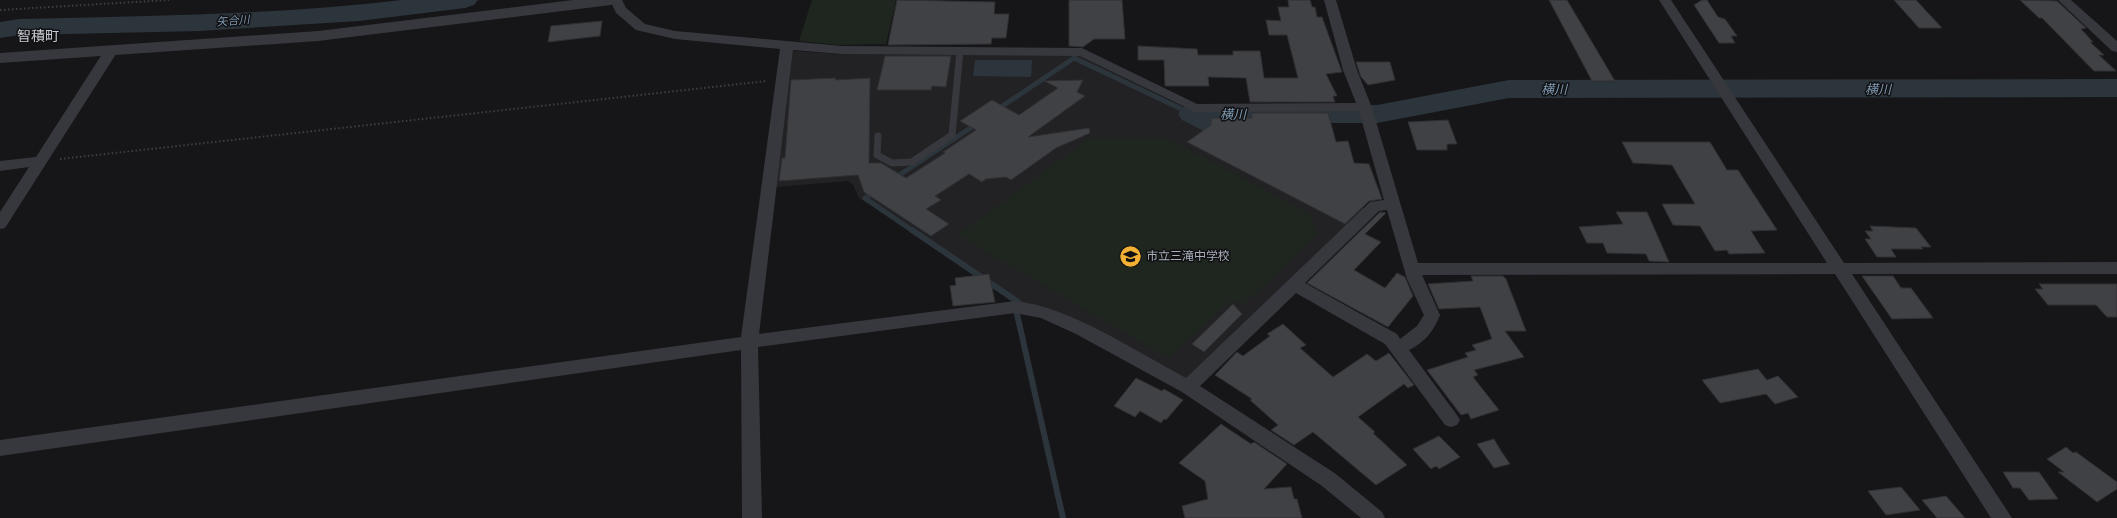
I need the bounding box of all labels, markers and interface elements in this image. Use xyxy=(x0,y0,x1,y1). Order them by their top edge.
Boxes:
water label: 矢合川 xyxy=(216,13,251,29)
district label: 智積町 xyxy=(17,28,59,45)
water label: 横川 xyxy=(1541,82,1569,97)
water label: 横川 xyxy=(1865,82,1893,97)
water label: 横川 xyxy=(1220,107,1248,122)
school or university icon: 市立三滝中学校 xyxy=(1118,243,1144,269)
place label: 市立三滝中学校 xyxy=(1146,249,1230,263)

